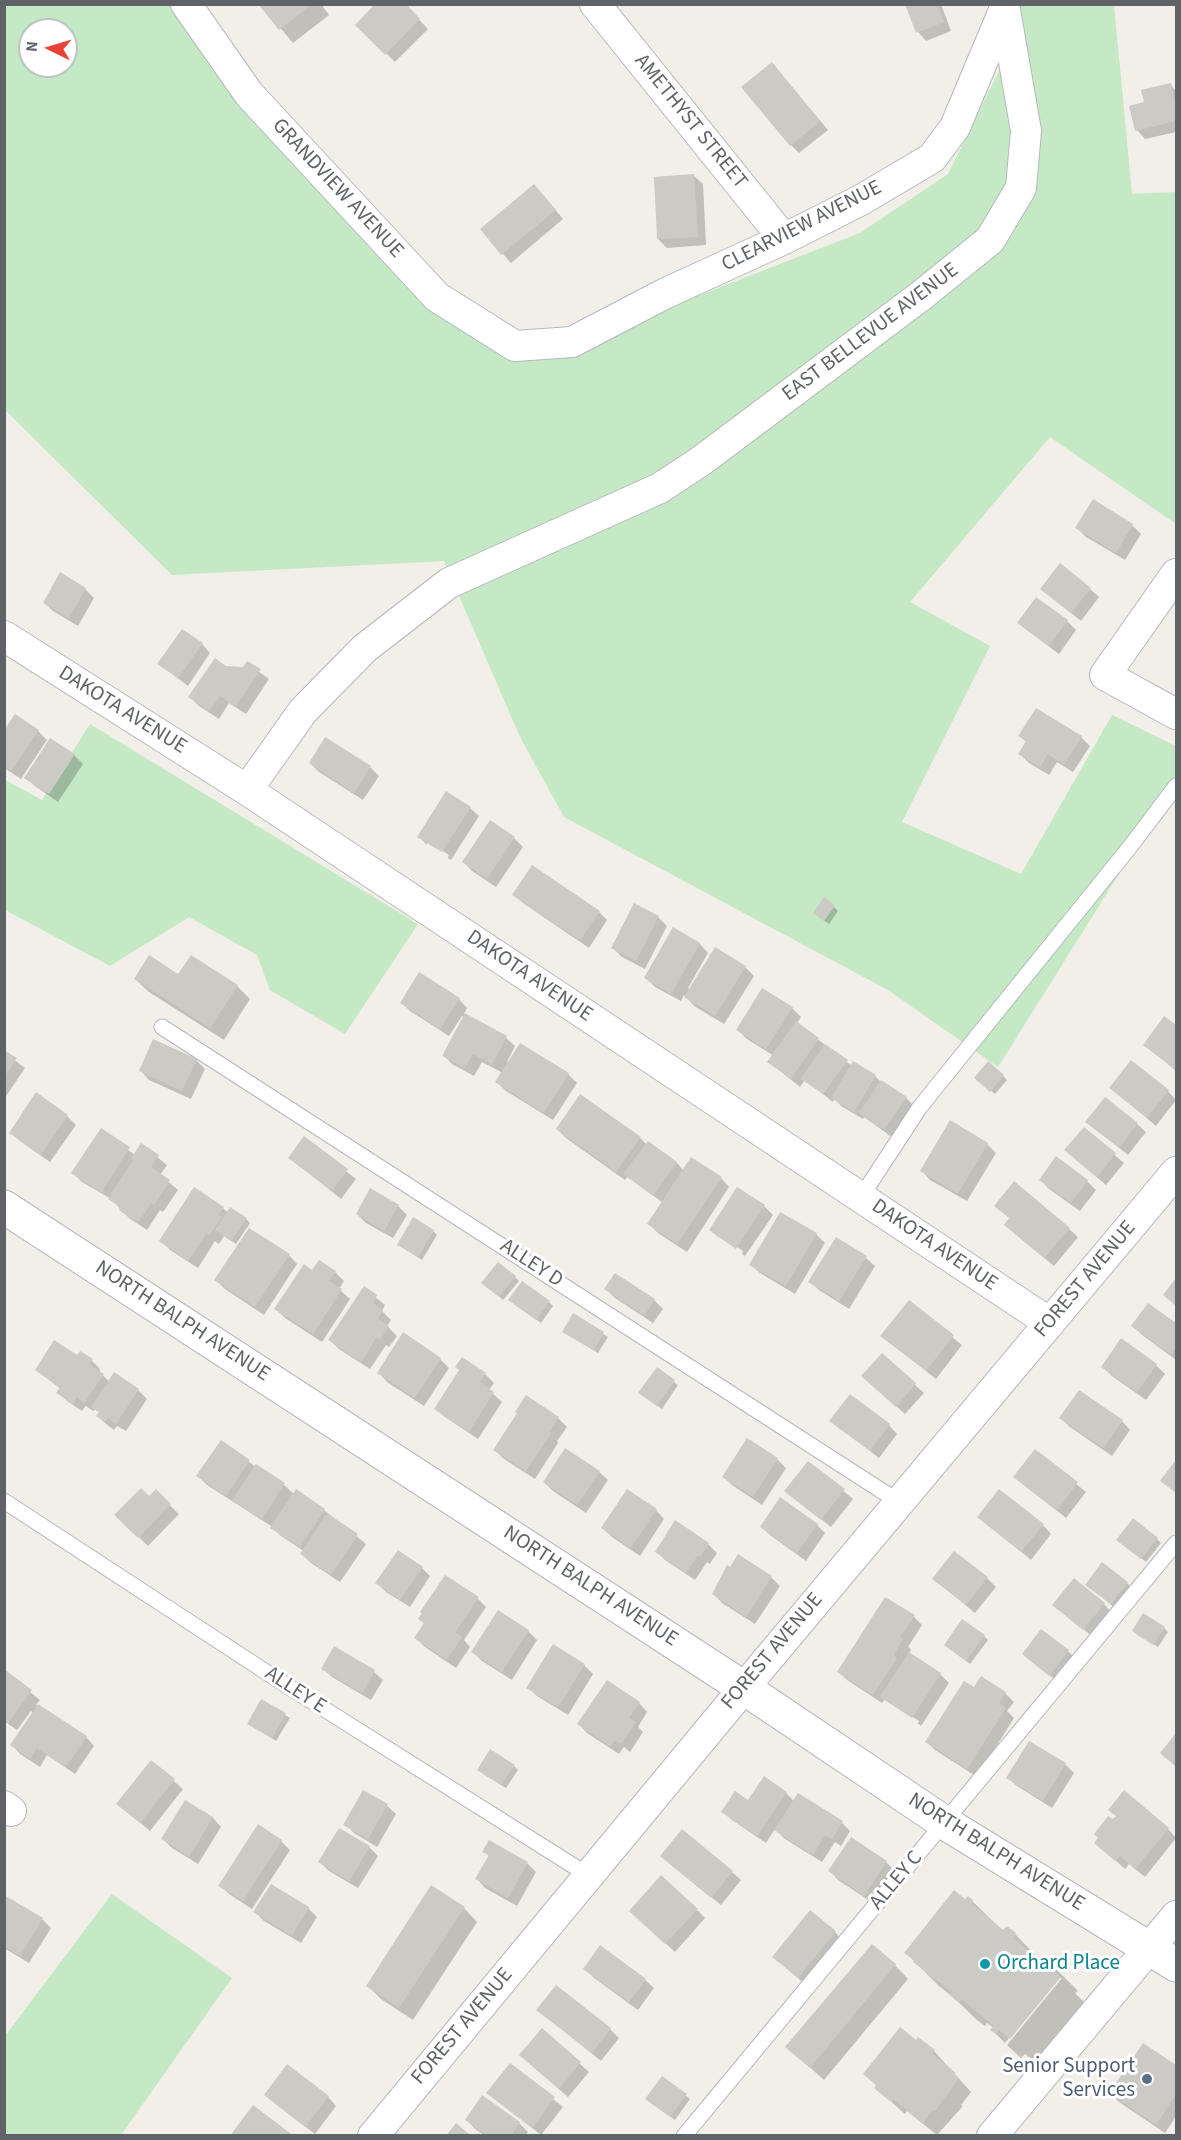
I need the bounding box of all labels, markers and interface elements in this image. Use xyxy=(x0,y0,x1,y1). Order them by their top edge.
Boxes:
north arrow xyxy=(18,18,78,78)
text: N xyxy=(21,40,43,53)
street label: AMETHYST STREET xyxy=(628,50,752,194)
street label: GRANDVIEW AVENUE xyxy=(266,114,408,264)
street label: CLEARVIEW AVENUE xyxy=(718,176,886,278)
street label: EAST BELLEVUE AVENUE xyxy=(778,258,964,408)
street label: DAKOTA AVENUE xyxy=(53,661,191,761)
street label: DAKOTA AVENUE xyxy=(461,926,597,1028)
street label: DAKOTA AVENUE xyxy=(866,1195,1002,1297)
street label: FOREST AVENUE xyxy=(1030,1217,1142,1343)
street label: ALLEY D xyxy=(495,1234,567,1294)
street label: NORTH BALPH AVENUE xyxy=(90,1256,274,1388)
street label: NORTH BALPH AVENUE xyxy=(498,1521,682,1653)
street label: FOREST AVENUE xyxy=(717,1589,829,1715)
street label: ALLEY E xyxy=(260,1662,330,1720)
street label: NORTH BALPH AVENUE xyxy=(903,1788,1089,1918)
street label: ALLEY C xyxy=(865,1846,929,1916)
place label: Orchard Place xyxy=(997,1951,1120,1977)
marker: Orchard Place xyxy=(978,1957,992,1971)
street label: FOREST AVENUE xyxy=(407,1964,519,2090)
place label: Senior Support Services xyxy=(1002,2054,1135,2104)
marker: Senior Support Services xyxy=(1140,2072,1154,2086)

